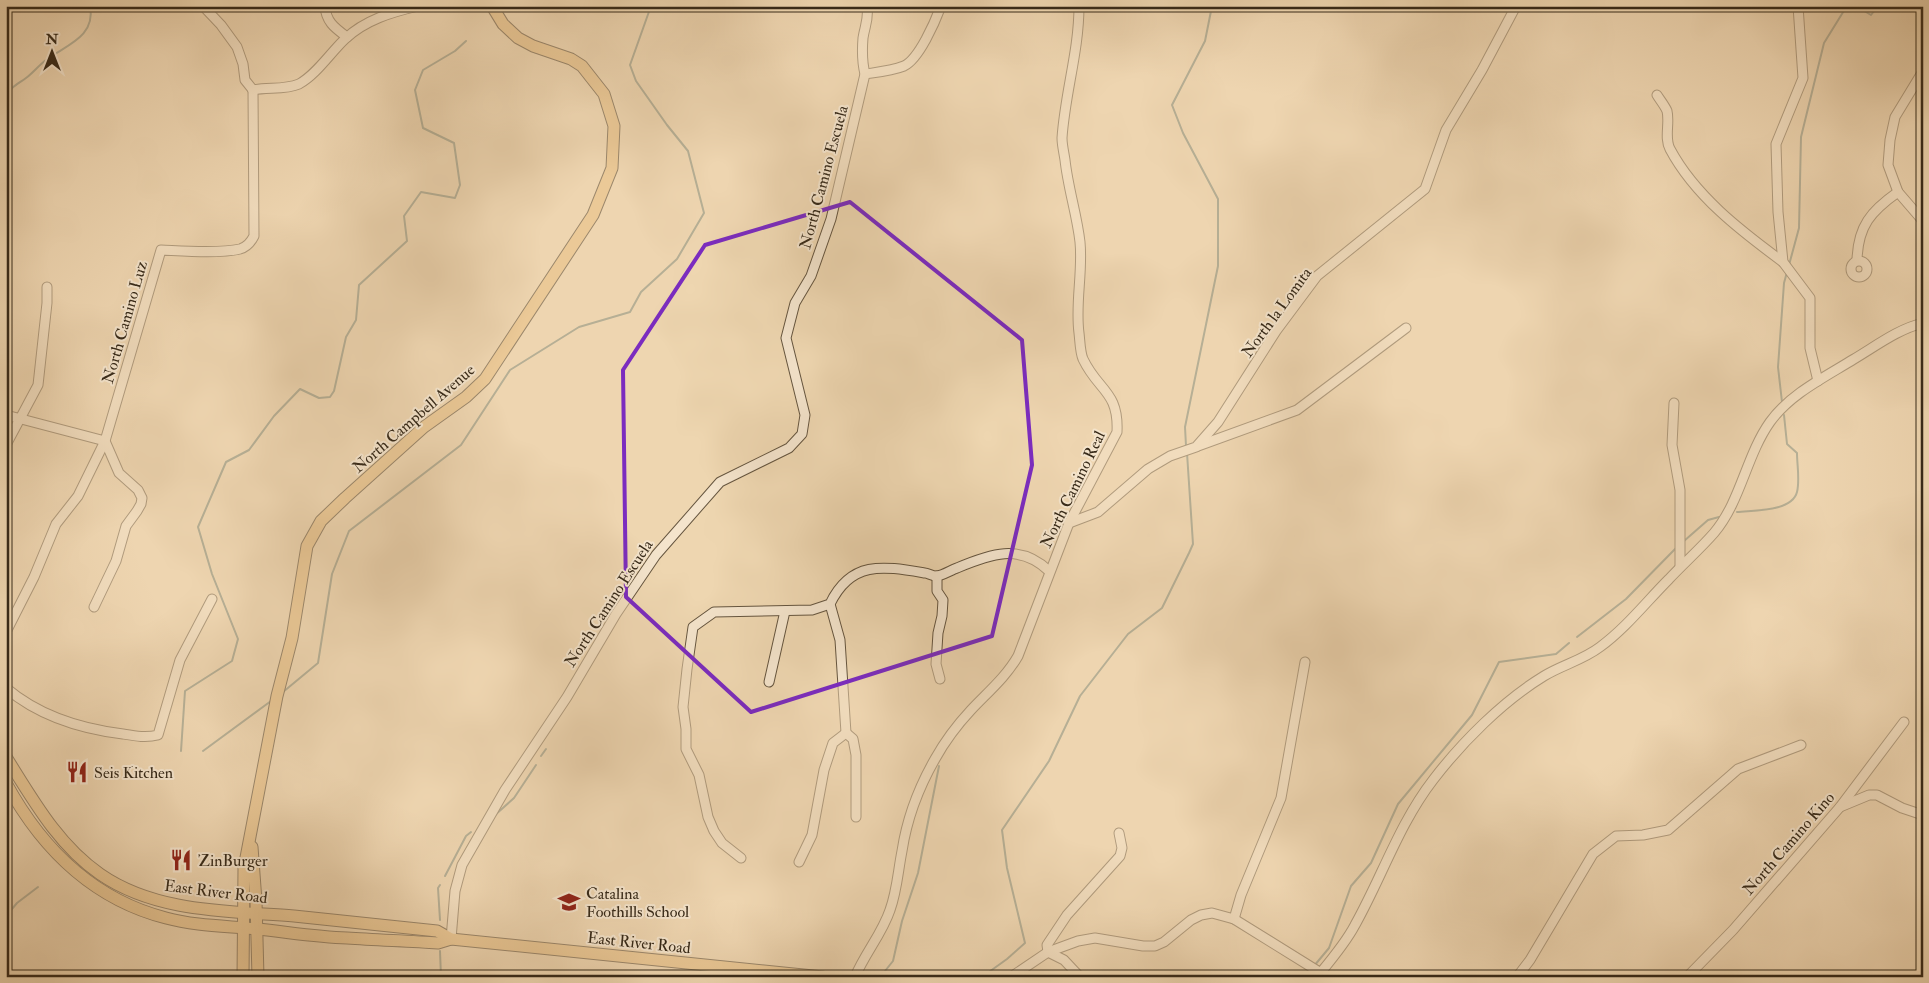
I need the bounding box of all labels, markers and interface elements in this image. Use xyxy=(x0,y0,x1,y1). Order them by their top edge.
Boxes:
north arrow xyxy=(28,28,78,78)
text: N xyxy=(45,31,59,48)
street label: North Camino Escuela xyxy=(795,103,853,251)
street label: North Camino Luz xyxy=(98,259,152,386)
street label: North la Lomita xyxy=(1237,263,1316,361)
street label: North Campbell Avenue xyxy=(348,360,480,478)
street label: North Camino Real xyxy=(1036,428,1110,551)
street label: North Camino Escuela xyxy=(560,536,658,671)
restaurant icon: Seis Kitchen xyxy=(64,759,90,785)
place label: Seis Kitchen xyxy=(94,763,173,783)
street label: North Camino Kino xyxy=(1739,788,1839,899)
restaurant icon: ZinBurger xyxy=(168,847,194,873)
place label: ZinBurger xyxy=(198,851,268,871)
street label: East River Road xyxy=(163,876,269,908)
place label: Catalina Foothills School xyxy=(586,884,689,922)
school or university icon: Catalina Foothills School xyxy=(556,889,582,915)
street label: East River Road xyxy=(586,928,692,958)

